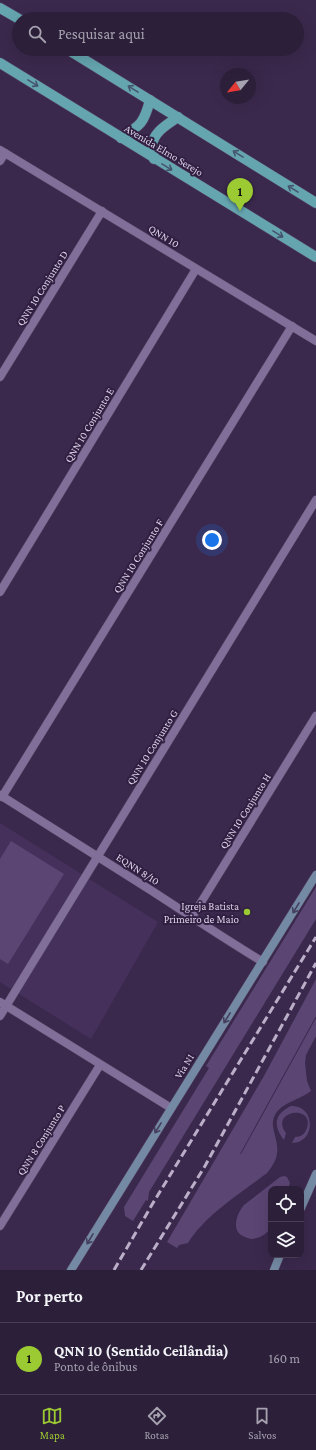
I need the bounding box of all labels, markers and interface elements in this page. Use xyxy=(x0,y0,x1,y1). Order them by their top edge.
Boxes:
search box xyxy=(12,12,304,56)
icon: search xyxy=(26,23,48,45)
text: Pesquisar aqui xyxy=(58,26,145,42)
north arrow xyxy=(220,68,256,104)
one-way arrow xyxy=(27,80,39,88)
one-way arrow xyxy=(127,85,139,93)
street label: Avenida Elmo Serejo xyxy=(122,122,206,179)
one-way arrow xyxy=(232,150,244,158)
one-way arrow xyxy=(161,163,173,171)
pin: 1 xyxy=(227,178,253,211)
one-way arrow xyxy=(288,185,299,193)
street label: QNN 10 xyxy=(146,222,182,250)
one-way arrow xyxy=(272,231,284,239)
street label: QNN 10 Conjunto D xyxy=(14,248,71,328)
street label: QNN 10 Conjunto E xyxy=(62,385,117,465)
street label: QNN 10 Conjunto F xyxy=(110,516,167,596)
your location xyxy=(202,530,222,550)
street label: QNN 10 Conjunto G xyxy=(124,707,181,787)
street label: QNN 10 Conjunto H xyxy=(217,771,274,851)
street label: EQNN 8/10 xyxy=(114,851,162,887)
place label: Igreja Batista Primeiro de Maio xyxy=(164,900,240,925)
one-way arrow xyxy=(291,902,299,914)
marker: Igreja Batista Primeiro de Maio xyxy=(242,907,252,917)
one-way arrow xyxy=(223,1013,231,1024)
street label: Via N1 xyxy=(172,1051,196,1081)
street label: QNN 8 Conjunto P xyxy=(15,1102,69,1178)
one-way arrow xyxy=(153,1123,162,1134)
map controls xyxy=(268,1186,304,1258)
button: locate xyxy=(268,1186,304,1222)
button: layers xyxy=(268,1222,304,1258)
one-way arrow xyxy=(86,1233,94,1244)
text: Por perto xyxy=(16,1287,83,1306)
text: QNN 10 (Sentido Ceilândia) xyxy=(54,1343,229,1359)
text: 1 xyxy=(27,1351,31,1366)
text: 160 m xyxy=(269,1351,300,1366)
text: Ponto de ônibus xyxy=(54,1359,137,1374)
tab: Mapa xyxy=(40,1405,65,1441)
tab: Rotas xyxy=(144,1405,169,1441)
tab: Salvos xyxy=(248,1405,276,1441)

